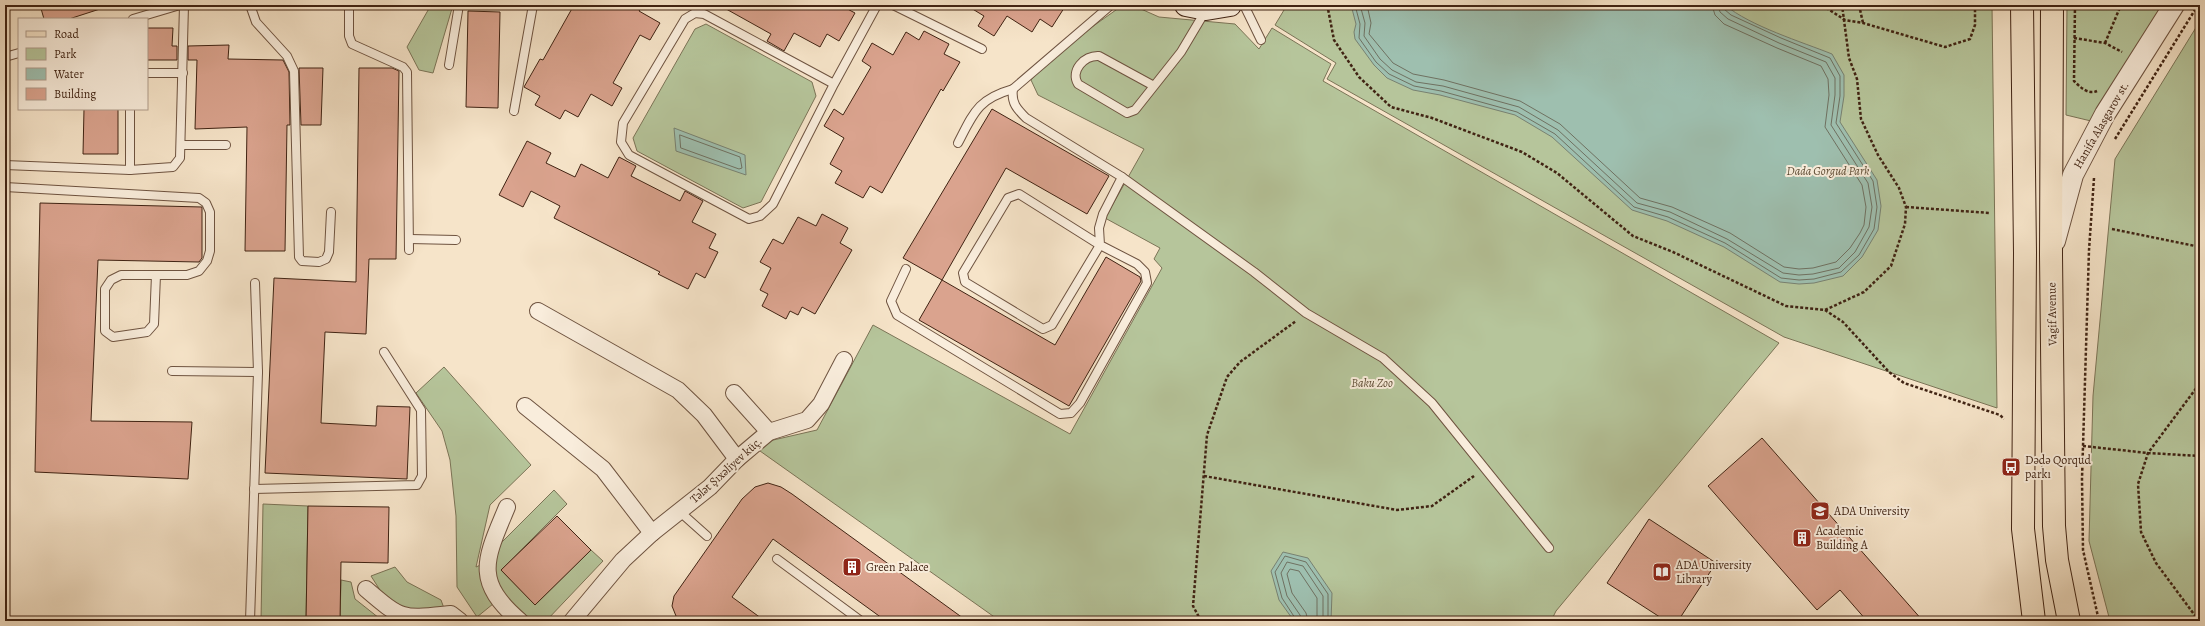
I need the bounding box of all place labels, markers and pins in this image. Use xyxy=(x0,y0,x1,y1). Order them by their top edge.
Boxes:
place label: Dədə Qorqud parkı xyxy=(2025,452,2092,482)
bus stop icon: Dədə Qorqud parkı xyxy=(2000,456,2022,478)
school or university icon: ADA University xyxy=(1809,500,1831,522)
place label: ADA University xyxy=(1833,503,1910,519)
place label: Academic Building A xyxy=(1815,523,1869,553)
building icon: Academic Building A xyxy=(1791,527,1813,549)
building icon: Green Palace xyxy=(841,556,863,578)
place label: ADA University Library xyxy=(1675,557,1752,587)
place label: Green Palace xyxy=(866,559,929,575)
library icon: ADA University Library xyxy=(1651,561,1673,583)

